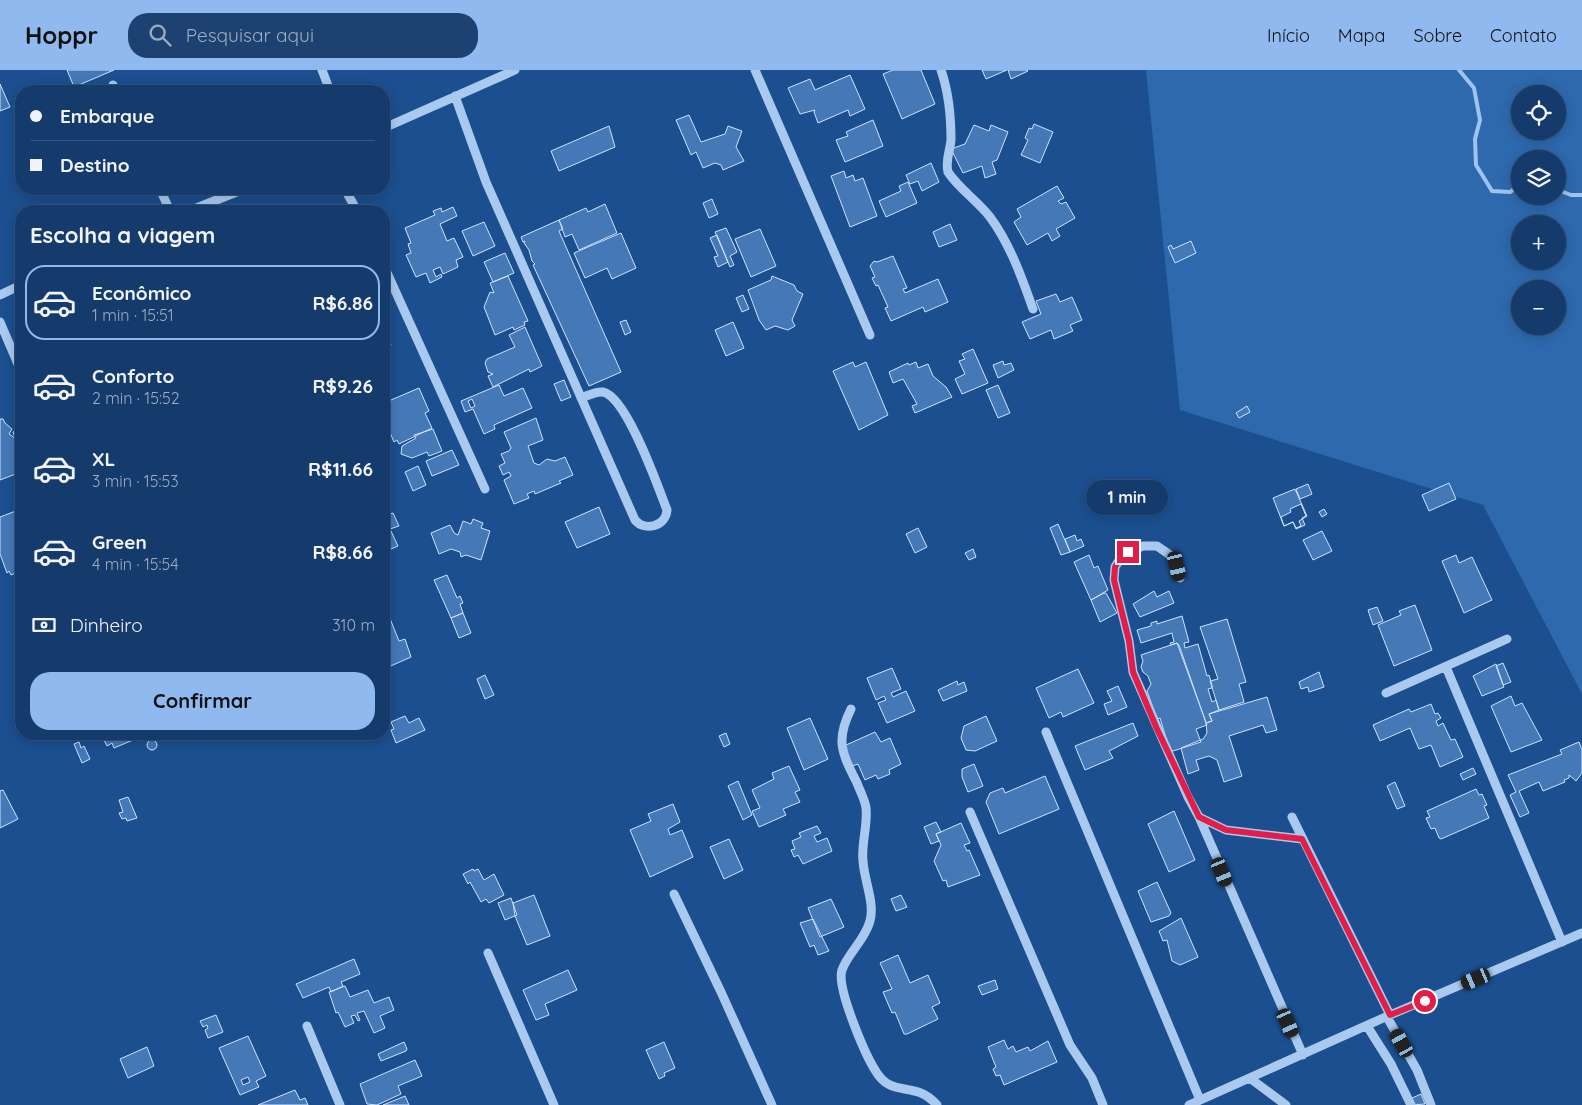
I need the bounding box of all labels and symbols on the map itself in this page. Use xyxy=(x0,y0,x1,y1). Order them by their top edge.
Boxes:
callout: 1 min xyxy=(1087,480,1169,514)
route end xyxy=(1117,541,1139,563)
car xyxy=(1166,550,1187,582)
car xyxy=(1209,855,1234,889)
car xyxy=(1459,966,1492,992)
route start xyxy=(1414,990,1436,1012)
car xyxy=(1275,1006,1300,1040)
car xyxy=(1388,1026,1415,1060)

